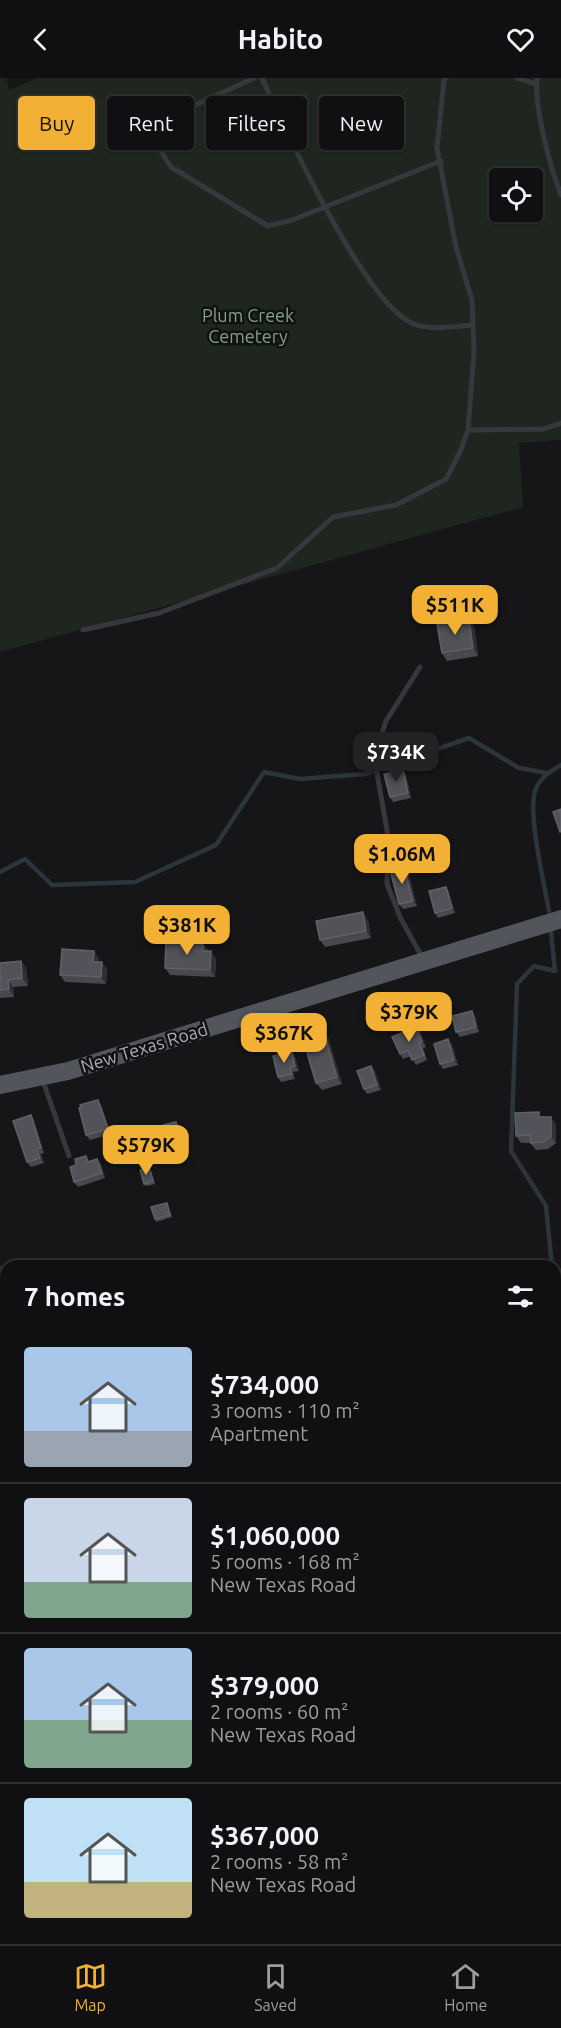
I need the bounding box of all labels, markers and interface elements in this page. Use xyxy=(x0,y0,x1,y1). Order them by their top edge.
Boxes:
icon: back xyxy=(24,23,57,56)
icon: heart xyxy=(504,23,537,56)
text: Habito xyxy=(238,24,323,54)
chip: Buy xyxy=(18,96,95,150)
chip: Rent xyxy=(107,96,194,150)
chip: Filters xyxy=(206,96,307,150)
chip: New xyxy=(319,96,404,150)
map controls xyxy=(489,168,543,222)
button: locate xyxy=(489,168,543,222)
park label: Plum Creek Cemetery xyxy=(202,305,294,346)
pin: $511K xyxy=(413,585,497,636)
text: $511K xyxy=(426,593,484,616)
pin: $734K xyxy=(354,732,438,783)
text: $734K xyxy=(367,740,425,763)
pin: $1.06M xyxy=(353,834,451,885)
text: $1.06M xyxy=(368,842,436,865)
pin: $381K xyxy=(145,905,229,956)
text: $381K xyxy=(158,913,216,936)
pin: $379K xyxy=(367,992,451,1043)
text: $379K xyxy=(380,1000,438,1023)
pin: $367K xyxy=(242,1013,326,1064)
street label: New Texas Road xyxy=(78,1018,210,1076)
text: $367K xyxy=(255,1021,313,1044)
pin: $579K xyxy=(104,1125,188,1176)
text: $579K xyxy=(117,1133,175,1156)
icon: filters xyxy=(504,1280,537,1313)
text: 7 homes xyxy=(24,1282,125,1311)
text: $734,000 xyxy=(210,1370,319,1399)
icon: home xyxy=(72,1371,144,1443)
text: 3 rooms · 110 m² xyxy=(210,1399,360,1422)
text: Apartment xyxy=(210,1422,308,1445)
text: $1,060,000 xyxy=(210,1521,340,1550)
icon: home xyxy=(72,1522,144,1594)
text: 5 rooms · 168 m² xyxy=(210,1550,360,1573)
text: New Texas Road xyxy=(210,1573,356,1596)
text: $379,000 xyxy=(210,1671,319,1700)
icon: home xyxy=(72,1672,144,1744)
text: 2 rooms · 60 m² xyxy=(210,1700,348,1723)
text: New Texas Road xyxy=(210,1723,356,1746)
text: $367,000 xyxy=(210,1821,319,1850)
icon: home xyxy=(72,1822,144,1894)
text: 2 rooms · 58 m² xyxy=(210,1850,348,1873)
text: New Texas Road xyxy=(210,1873,356,1896)
tab: Map xyxy=(74,1960,107,2014)
tab: Saved xyxy=(254,1960,297,2014)
tab: Home xyxy=(444,1960,487,2014)

